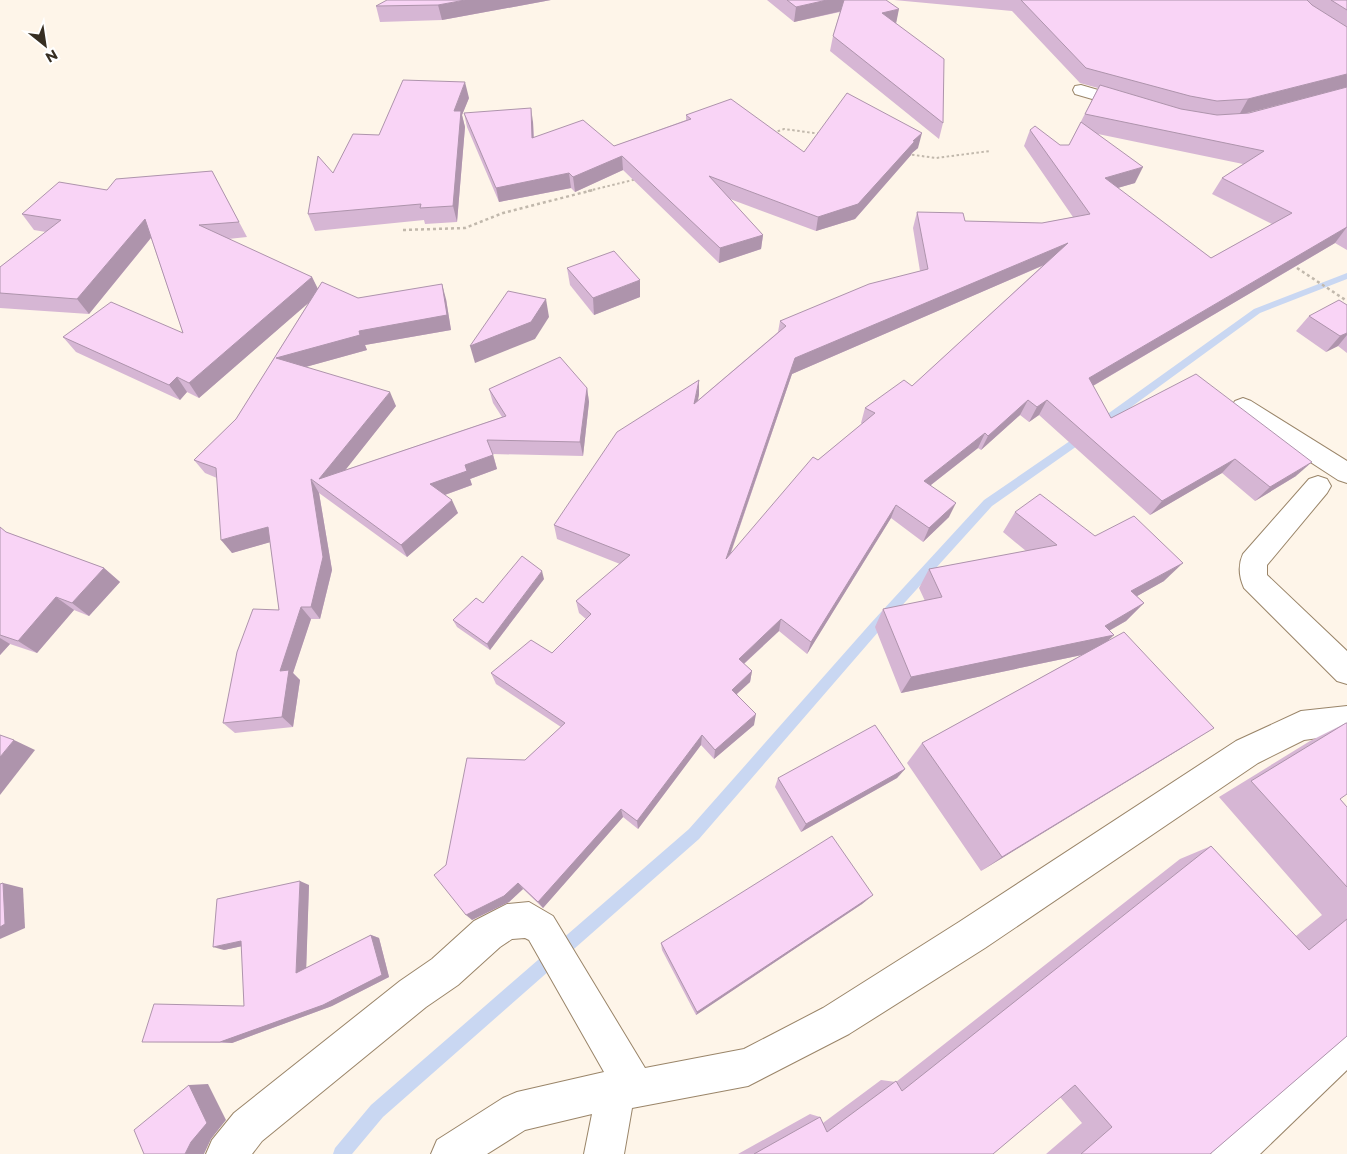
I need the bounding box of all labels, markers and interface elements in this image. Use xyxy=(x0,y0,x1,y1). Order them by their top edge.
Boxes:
north arrow xyxy=(20,20,70,70)
text: N xyxy=(42,46,61,67)

